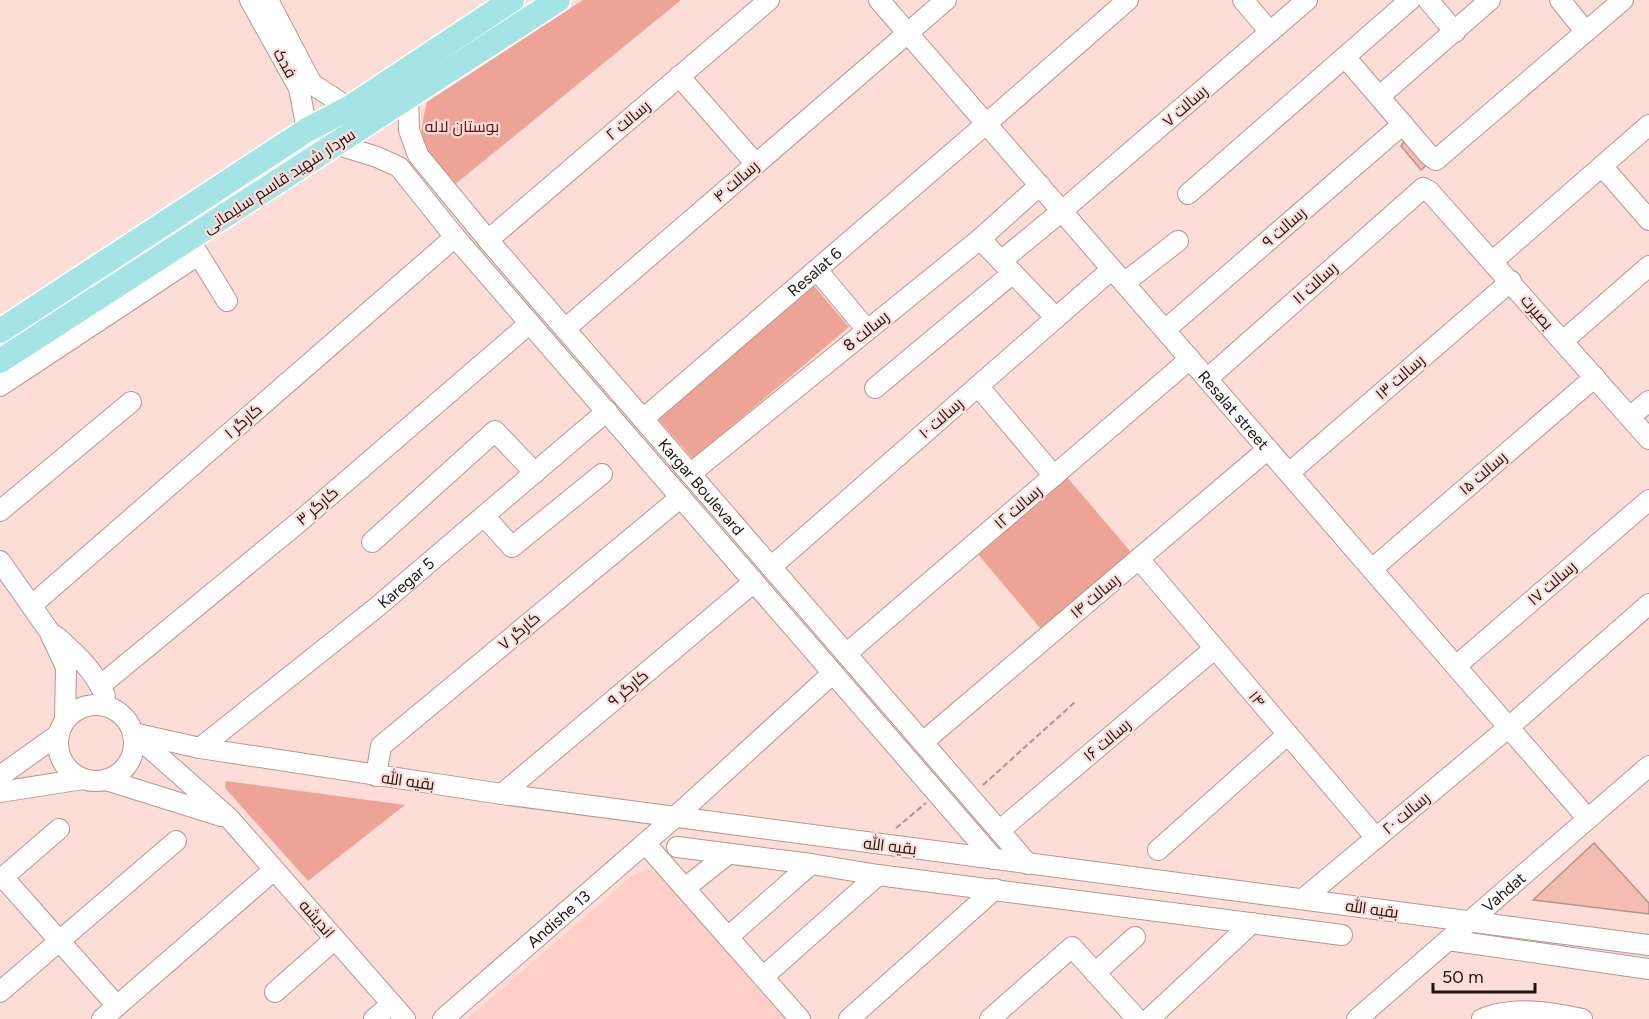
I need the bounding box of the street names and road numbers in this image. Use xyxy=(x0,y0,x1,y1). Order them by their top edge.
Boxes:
street label: فدک xyxy=(269,45,301,81)
street label: رسالت ۷ xyxy=(1159,81,1211,131)
street label: رسالت ۲ xyxy=(602,96,654,144)
street label: سردار شهید قاسم سلیمانی xyxy=(199,125,360,239)
street label: رسالت ۴ xyxy=(709,156,763,206)
street label: رسالت ۹ xyxy=(1258,203,1310,251)
street label: Resalat 6 xyxy=(783,243,845,300)
street label: رسالت ۱۱ xyxy=(1289,258,1341,308)
street label: بصیرت xyxy=(1517,291,1557,333)
street label: رسالت 8 xyxy=(839,307,893,355)
street label: رسالت ۱۳ xyxy=(1371,350,1429,404)
street label: Resalat street xyxy=(1194,366,1273,453)
street label: رسالت ۱۰ xyxy=(915,394,967,442)
street label: کارگر ۱ xyxy=(220,400,266,442)
street label: Kargar Boulevard xyxy=(655,435,748,539)
street label: رسالت ۱۵ xyxy=(1455,447,1511,499)
street label: رسالت ۱۲ xyxy=(990,481,1046,533)
street label: کارگر ۳ xyxy=(292,483,342,529)
street label: Karegar 5 xyxy=(374,553,438,612)
street label: رسالت ۱۷ xyxy=(1524,557,1580,609)
street label: رسالت ۱۴ xyxy=(1066,570,1124,622)
street label: کارگر ۷ xyxy=(494,608,544,654)
street label: کارگر ۹ xyxy=(604,666,652,710)
street label: ۱۴ xyxy=(1245,687,1269,711)
street label: رسالت ۱۶ xyxy=(1079,715,1135,765)
street label: بقیه الله xyxy=(380,767,436,794)
street label: رسالت ۲۰ xyxy=(1378,788,1434,838)
street label: بقیه الله xyxy=(862,832,918,859)
street label: Vahdat xyxy=(1478,868,1529,916)
street label: Andishe 13 xyxy=(523,886,594,951)
street label: بقیه الله xyxy=(1344,895,1400,922)
street label: اندیشه xyxy=(295,896,339,942)

